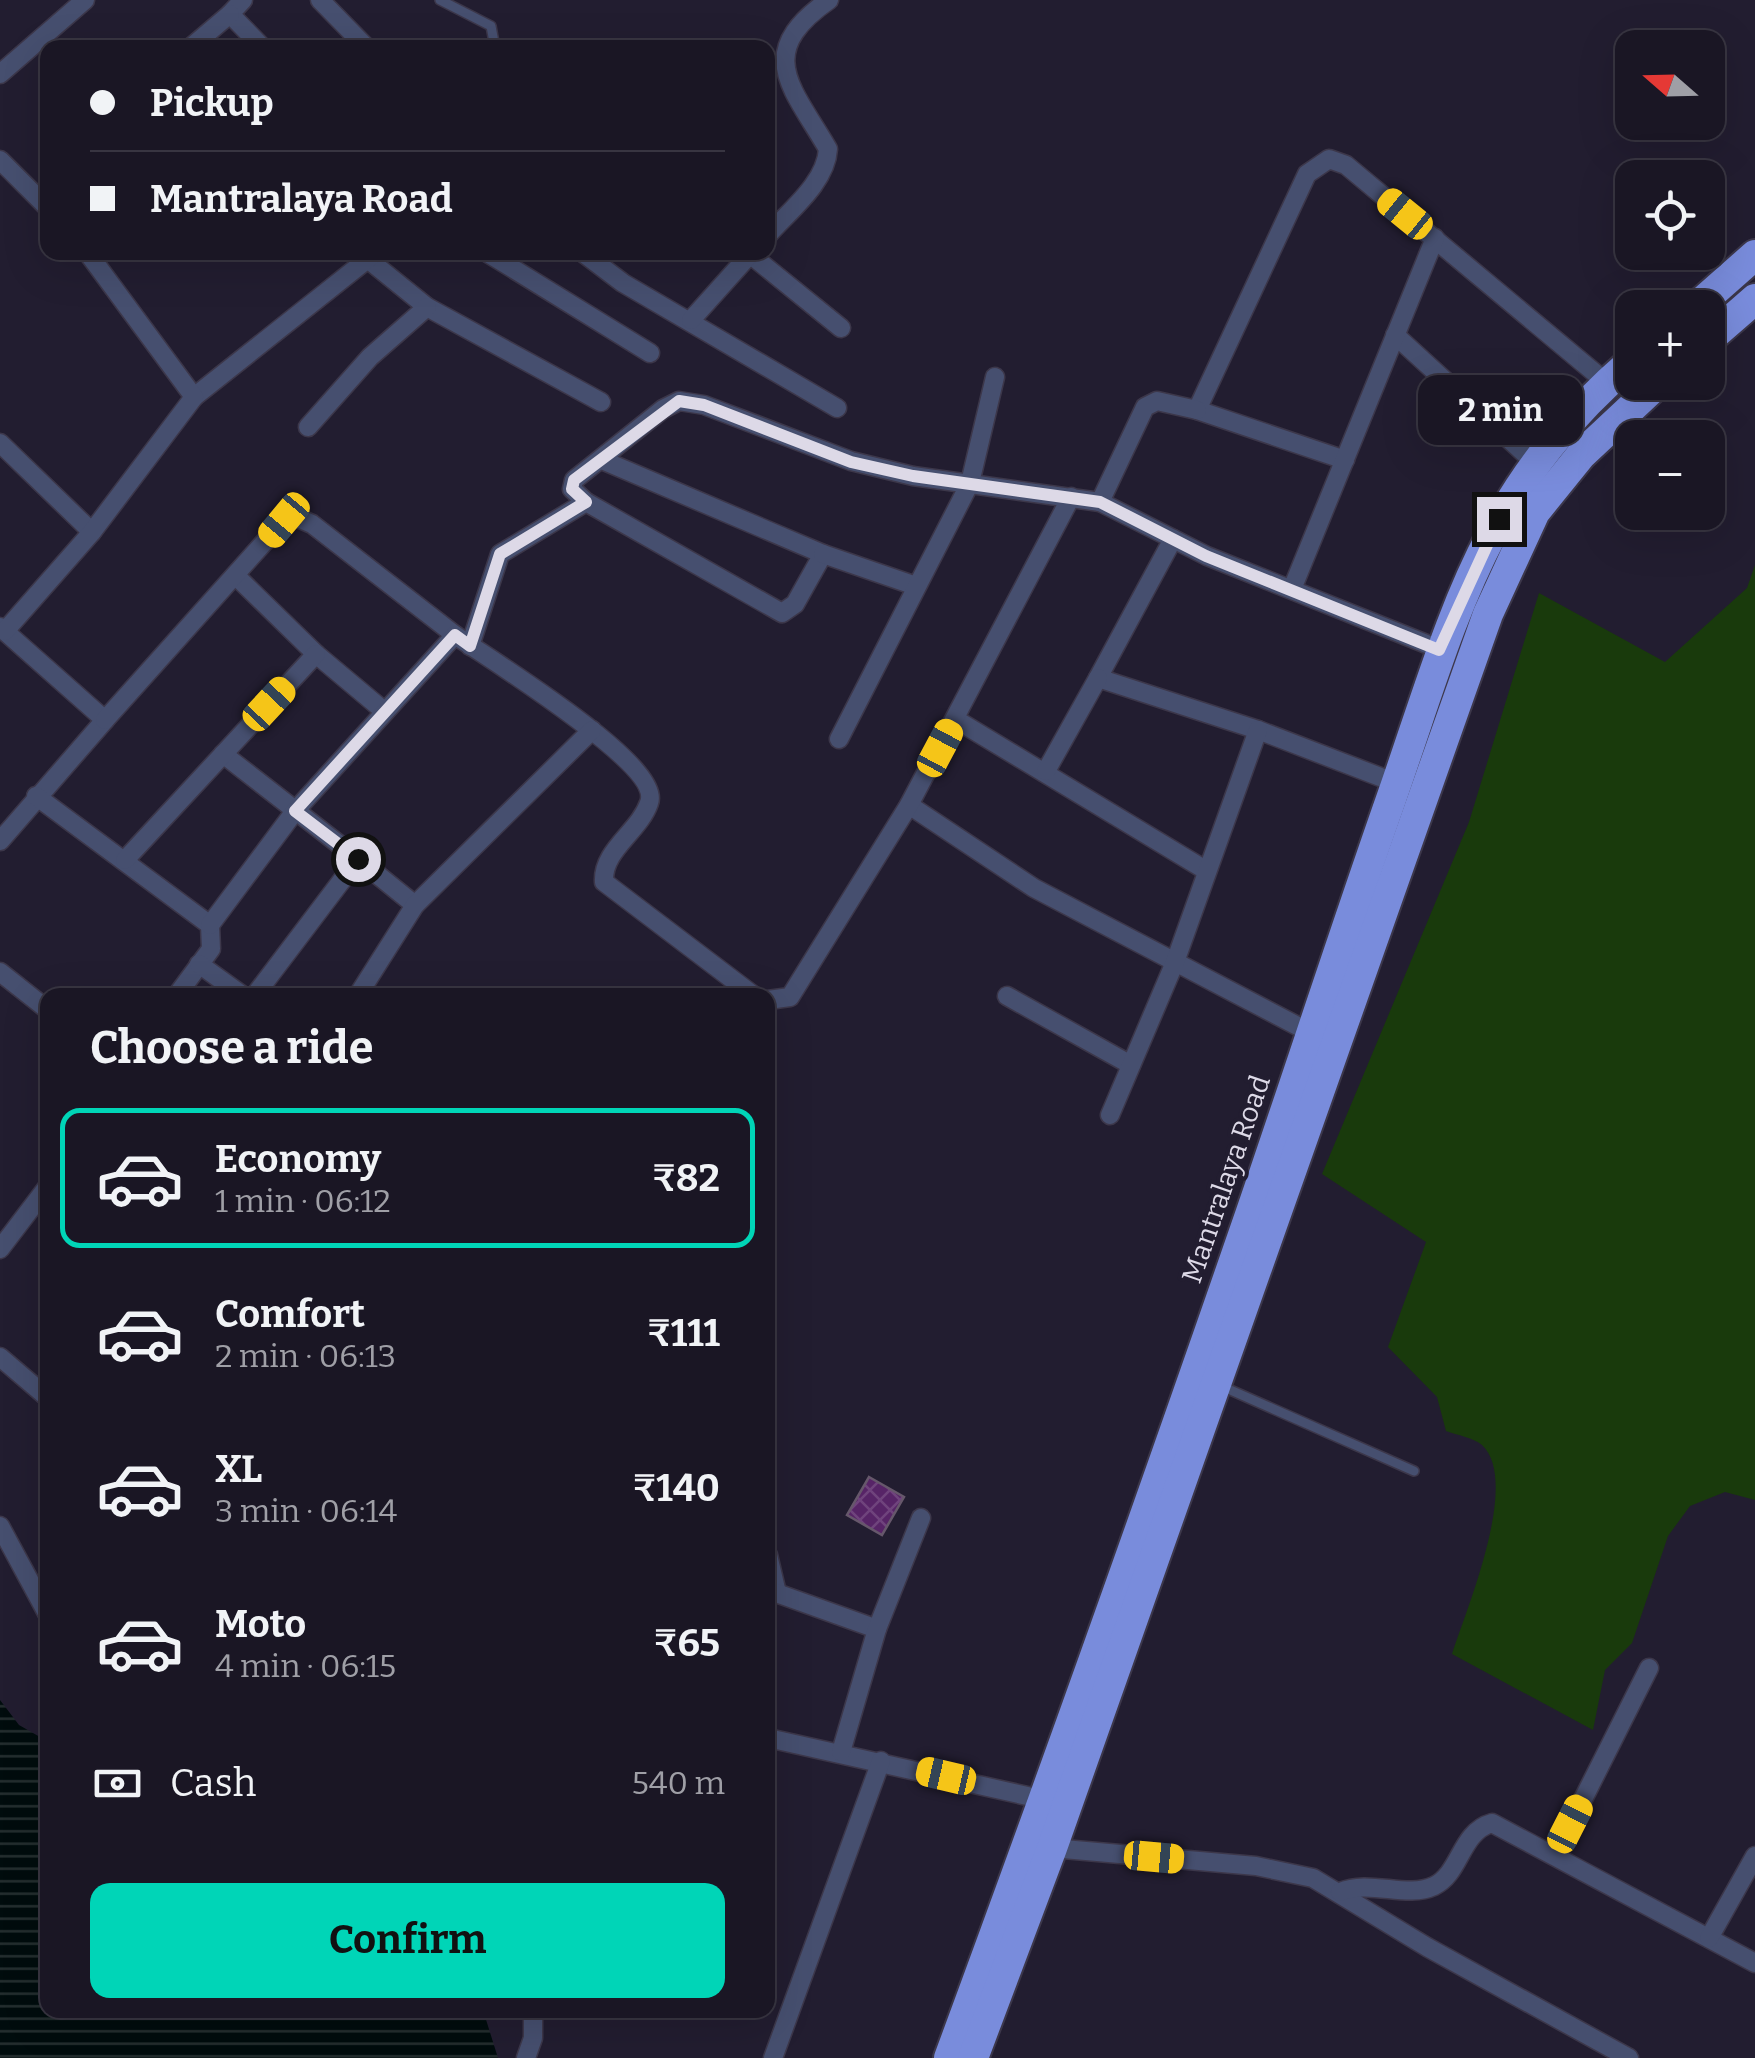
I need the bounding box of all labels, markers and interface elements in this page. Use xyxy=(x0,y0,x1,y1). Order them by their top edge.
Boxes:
north arrow xyxy=(1615,30,1725,140)
map controls xyxy=(1615,30,1725,530)
text: Pickup xyxy=(150,80,274,126)
button: locate xyxy=(1615,160,1725,270)
text: Mantralaya Road xyxy=(150,176,453,222)
car xyxy=(1372,183,1438,245)
button: + xyxy=(1615,290,1725,400)
callout: 2 min xyxy=(1416,374,1582,444)
text: 2 min xyxy=(1458,391,1543,429)
button: − xyxy=(1615,420,1725,530)
car xyxy=(253,487,315,553)
route end xyxy=(1477,497,1522,542)
car xyxy=(238,672,300,736)
car xyxy=(913,714,967,782)
route start xyxy=(336,837,381,882)
text: Choose a ride xyxy=(90,1021,373,1075)
street label: Mantralaya Road xyxy=(1175,1071,1277,1287)
icon: car xyxy=(95,1133,185,1223)
text: Economy xyxy=(215,1136,381,1182)
text: ₹82 xyxy=(652,1155,720,1201)
text: 1 min · 06:12 xyxy=(215,1182,391,1220)
icon: car xyxy=(95,1288,185,1378)
text: Comfort xyxy=(215,1291,365,1337)
text: ₹111 xyxy=(647,1310,720,1356)
text: 2 min · 06:13 xyxy=(215,1337,396,1375)
icon: car xyxy=(95,1443,185,1533)
text: XL xyxy=(215,1446,262,1492)
text: ₹140 xyxy=(632,1465,720,1511)
text: 3 min · 06:14 xyxy=(215,1492,397,1530)
icon: car xyxy=(95,1598,185,1688)
text: Moto xyxy=(215,1601,306,1647)
text: ₹65 xyxy=(654,1620,720,1666)
text: 4 min · 06:15 xyxy=(215,1647,396,1685)
car xyxy=(913,1755,979,1797)
icon: cash xyxy=(90,1756,145,1811)
text: Cash xyxy=(170,1760,256,1806)
text: 540 m xyxy=(632,1764,725,1802)
car xyxy=(1543,1790,1597,1858)
car xyxy=(1123,1839,1185,1875)
button: Confirm xyxy=(90,1883,725,1998)

